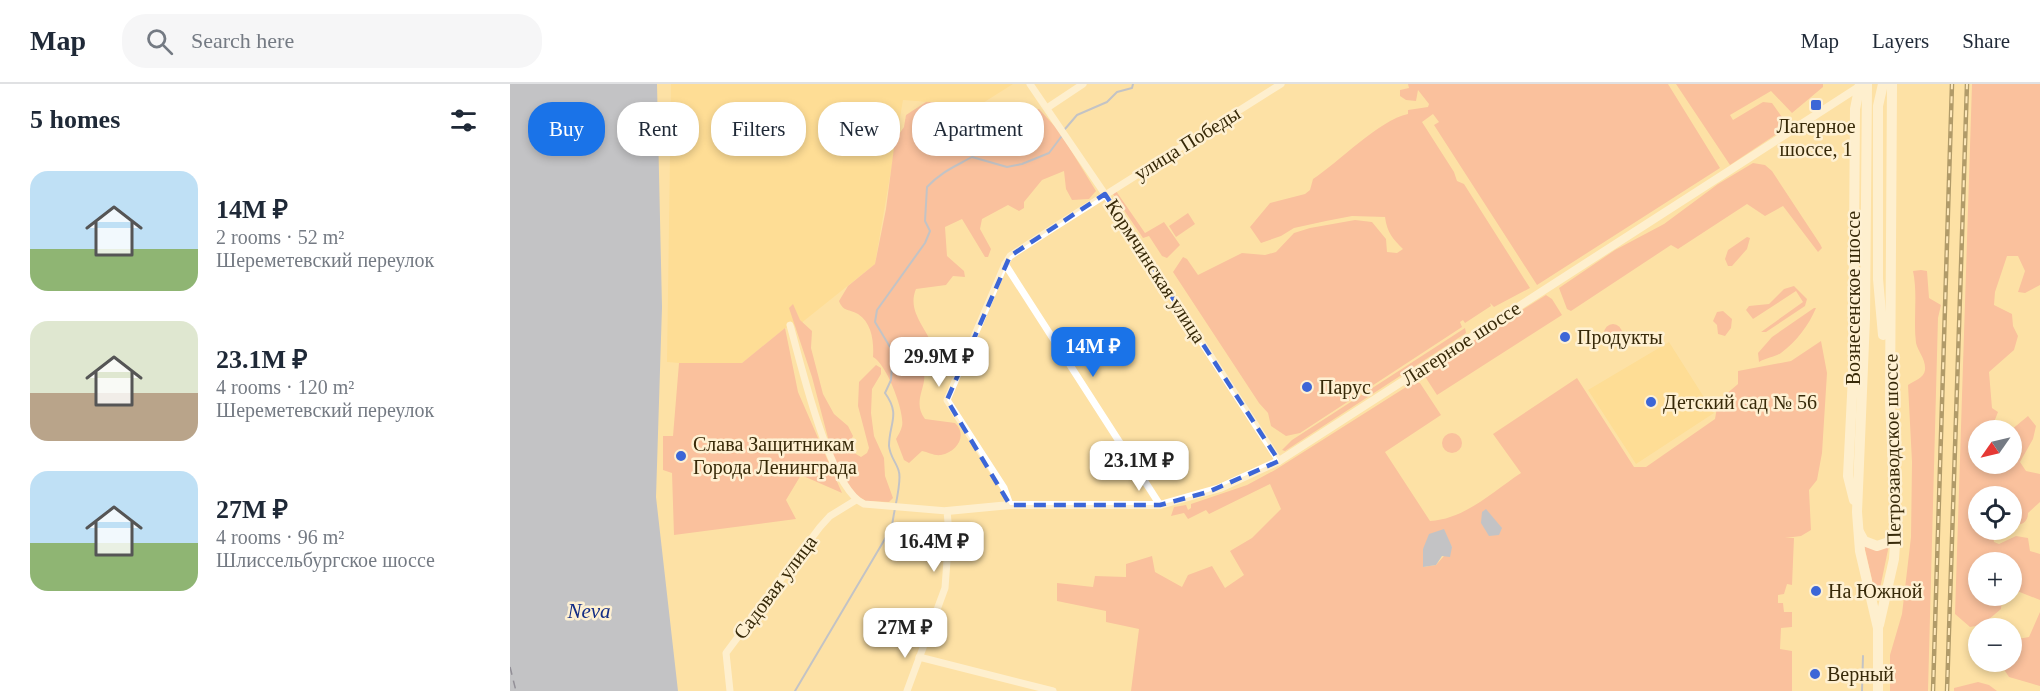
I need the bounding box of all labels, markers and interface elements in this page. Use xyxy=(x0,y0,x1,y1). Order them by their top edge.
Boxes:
search box xyxy=(122,14,542,68)
text: Map xyxy=(30,25,86,56)
icon: search xyxy=(143,25,176,58)
text: Search here xyxy=(191,28,294,53)
text: Map xyxy=(1801,29,1839,53)
text: Layers xyxy=(1872,29,1929,53)
text: Share xyxy=(1962,29,2010,53)
marker: Лагерное шоссе, 1 xyxy=(1809,98,1823,112)
chip: Buy xyxy=(528,102,605,156)
chip: Rent xyxy=(617,102,699,156)
chip: Filters xyxy=(711,102,806,156)
chip: New xyxy=(818,102,900,156)
chip: Apartment xyxy=(912,102,1044,156)
street label: улица Победы xyxy=(1130,102,1245,185)
icon: filters xyxy=(447,104,480,137)
text: 5 homes xyxy=(30,105,120,134)
place label: Лагерное шоссе, 1 xyxy=(1776,115,1856,160)
icon: home xyxy=(78,195,150,267)
text: 14M ₽ xyxy=(216,195,288,224)
street label: Кормчинская улица xyxy=(1100,195,1211,348)
street label: Вознесенское шоссе xyxy=(1842,211,1864,385)
text: 2 rooms · 52 m² xyxy=(216,226,344,248)
text: Шереметевский переулок xyxy=(216,249,434,271)
street label: Лагерное шоссе xyxy=(1398,296,1525,390)
place label: Продукты xyxy=(1577,326,1663,349)
pin: 14M ₽ xyxy=(1051,327,1135,378)
marker: Продукты xyxy=(1558,330,1572,344)
text: 14M ₽ xyxy=(1065,335,1121,357)
pin: 29.9M ₽ xyxy=(884,337,994,388)
icon: home xyxy=(78,345,150,417)
text: 23.1M ₽ xyxy=(216,345,308,374)
text: 29.9M ₽ xyxy=(904,345,974,367)
street label: Петрозаводское шоссе xyxy=(1879,353,1906,546)
text: 4 rooms · 120 m² xyxy=(216,376,354,398)
place label: Парус xyxy=(1319,376,1371,399)
marker: Парус xyxy=(1300,380,1314,394)
place label: Детский сад № 56 xyxy=(1663,391,1817,414)
marker: Детский сад № 56 xyxy=(1644,395,1658,409)
text: Шереметевский переулок xyxy=(216,399,434,421)
north arrow xyxy=(1968,420,2022,474)
map controls xyxy=(1968,420,2022,672)
place label: Слава Защитникам Города Ленинграда xyxy=(693,433,857,479)
pin: 23.1M ₽ xyxy=(1084,441,1194,492)
marker: Слава Защитникам Города Ленинграда xyxy=(674,449,688,463)
text: 23.1M ₽ xyxy=(1104,449,1174,471)
button: locate xyxy=(1968,486,2022,540)
icon: home xyxy=(78,495,150,567)
text: 27M ₽ xyxy=(216,495,288,524)
pin: 16.4M ₽ xyxy=(879,522,989,573)
text: 4 rooms · 96 m² xyxy=(216,526,344,548)
text: 16.4M ₽ xyxy=(899,530,969,552)
street label: Садовая улица xyxy=(729,531,822,644)
text: Шлиссельбургское шоссе xyxy=(216,549,435,571)
button: + xyxy=(1968,552,2022,606)
place label: На Южной xyxy=(1828,580,1923,602)
marker: На Южной xyxy=(1809,584,1823,598)
water label: Neva xyxy=(566,599,611,623)
pin: 27M ₽ xyxy=(863,608,947,659)
text: 27M ₽ xyxy=(877,616,933,638)
button: − xyxy=(1968,618,2022,672)
place label: Верный xyxy=(1827,663,1894,686)
marker: Верный xyxy=(1808,667,1822,681)

